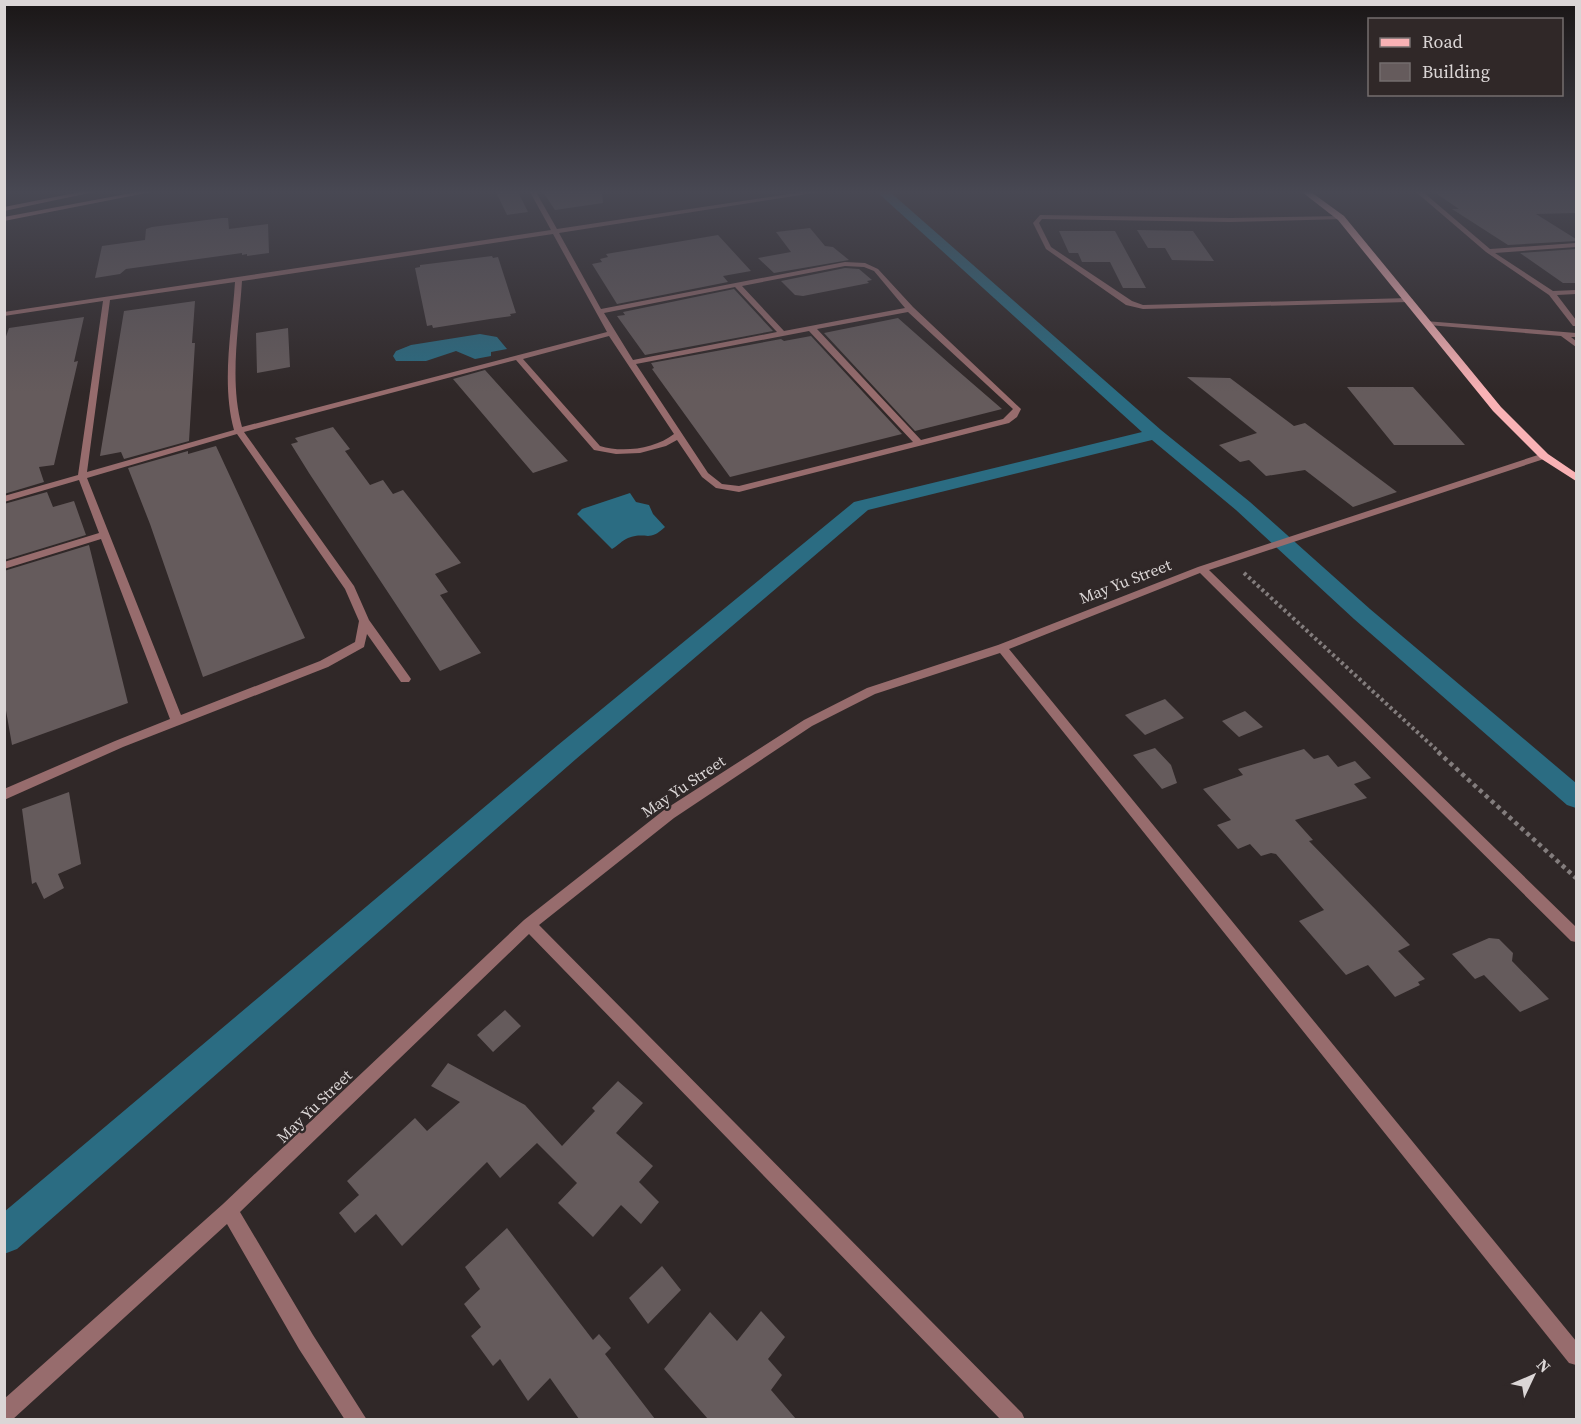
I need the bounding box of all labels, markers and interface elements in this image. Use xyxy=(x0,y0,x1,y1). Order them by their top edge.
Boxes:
legend xyxy=(1368,18,1563,96)
text: Road xyxy=(1422,29,1463,54)
text: Building xyxy=(1422,59,1490,84)
street label: May Yu Street xyxy=(1076,553,1175,609)
street label: May Yu Street xyxy=(637,749,730,822)
street label: May Yu Street xyxy=(272,1064,357,1148)
north arrow xyxy=(1503,1346,1563,1406)
text: N xyxy=(1532,1354,1556,1378)

